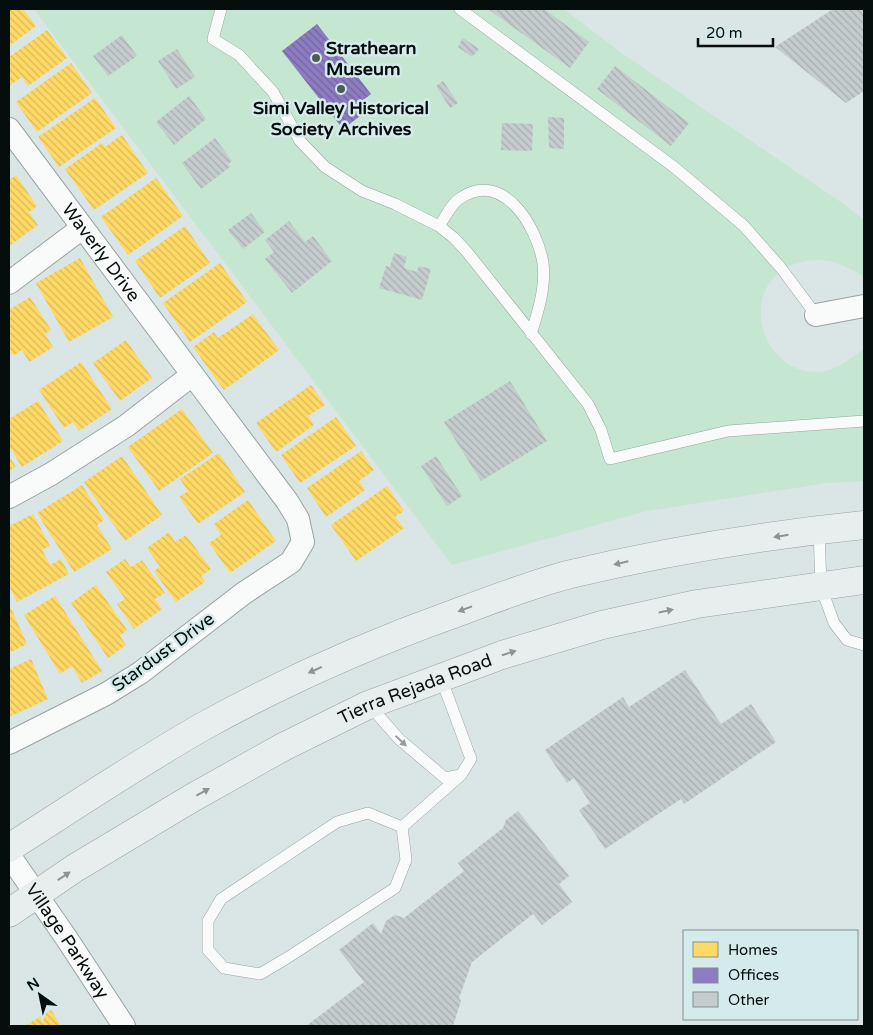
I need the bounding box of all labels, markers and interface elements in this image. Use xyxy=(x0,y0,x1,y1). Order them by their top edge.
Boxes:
scale bar xyxy=(698,15,773,47)
text: 20 m xyxy=(706,24,743,42)
place label: Strathearn Museum xyxy=(326,37,416,80)
marker: Strathearn Museum xyxy=(310,52,322,64)
marker: Simi Valley Historical Society Archives xyxy=(335,83,347,95)
place label: Simi Valley Historical Society Archives xyxy=(253,97,429,140)
street label: Waverly Drive xyxy=(57,199,145,306)
one-way arrow xyxy=(773,532,789,540)
one-way arrow xyxy=(614,559,629,567)
one-way arrow xyxy=(458,606,473,613)
one-way arrow xyxy=(659,607,674,615)
street label: Stardust Drive xyxy=(108,608,218,696)
one-way arrow xyxy=(502,648,517,656)
street label: Tierra Rejada Road xyxy=(334,649,495,729)
one-way arrow xyxy=(308,667,322,675)
one-way arrow xyxy=(395,735,407,747)
one-way arrow xyxy=(196,787,210,796)
one-way arrow xyxy=(57,871,71,881)
street label: Village Parkway xyxy=(21,879,114,1003)
legend xyxy=(683,930,858,1020)
text: Homes xyxy=(728,941,778,959)
text: Offices xyxy=(728,966,779,984)
north arrow xyxy=(15,970,65,1020)
text: N xyxy=(24,974,43,995)
text: Other xyxy=(728,991,770,1009)

